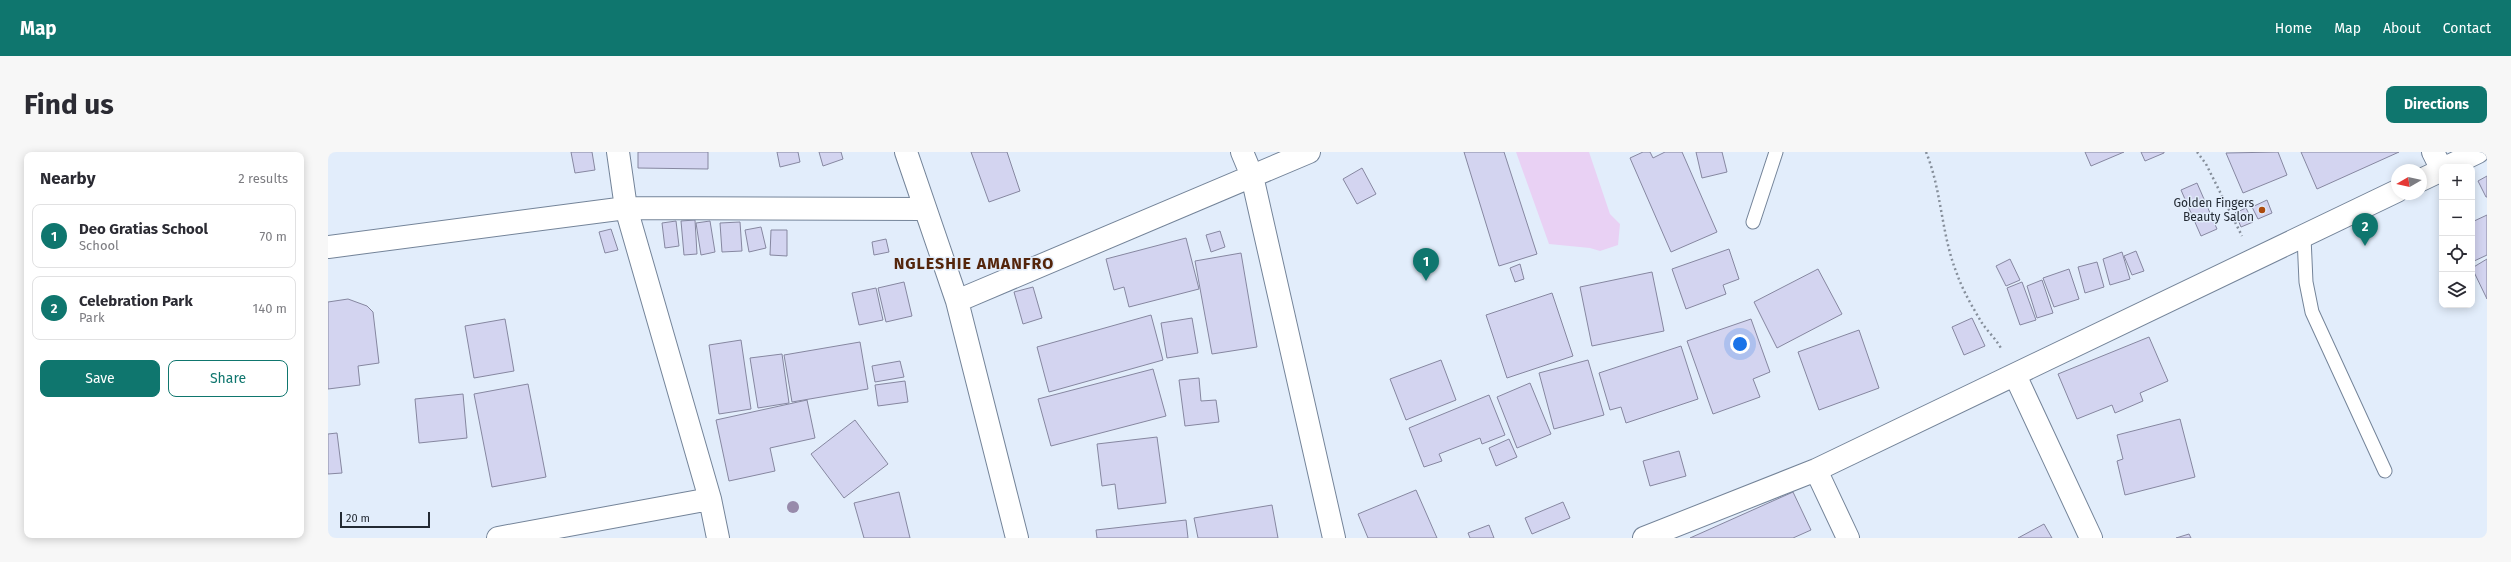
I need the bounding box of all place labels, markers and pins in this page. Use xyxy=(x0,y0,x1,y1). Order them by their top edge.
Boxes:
place label: Golden Fingers Beauty Salon xyxy=(2174,196,2254,224)
marker: Golden Fingers Beauty Salon xyxy=(2257,205,2267,215)
pin: 2 xyxy=(2352,213,2378,246)
pin: 1 xyxy=(1413,248,1439,281)

